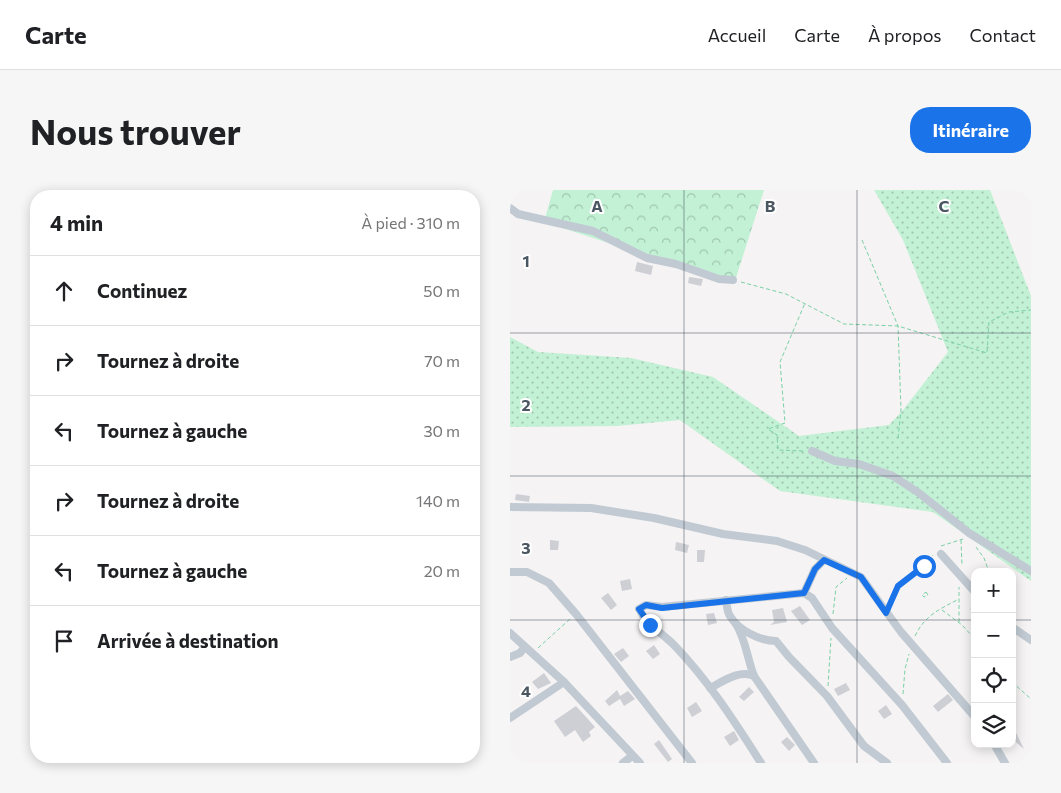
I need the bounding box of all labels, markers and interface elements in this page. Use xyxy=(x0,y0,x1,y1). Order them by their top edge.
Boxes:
text: Carte xyxy=(25,20,87,49)
text: Accueil xyxy=(708,24,766,46)
text: Carte xyxy=(794,24,840,46)
text: À propos xyxy=(868,24,942,46)
text: Contact xyxy=(970,24,1036,46)
button: Itinéraire xyxy=(910,107,1031,153)
text: Nous trouver xyxy=(30,109,241,152)
text: A xyxy=(591,196,603,215)
text: B xyxy=(765,196,776,215)
text: C xyxy=(939,196,950,215)
text: 4 min xyxy=(50,210,103,235)
text: À pied · 310 m xyxy=(361,213,460,232)
text: 1 xyxy=(522,251,530,270)
icon: ahead xyxy=(50,277,78,305)
text: Continuez xyxy=(97,279,187,302)
text: 50 m xyxy=(423,281,460,300)
icon: right xyxy=(50,347,78,375)
text: Tournez à droite xyxy=(97,349,239,372)
text: 70 m xyxy=(424,351,460,370)
text: 2 xyxy=(521,395,531,414)
icon: left xyxy=(50,417,78,445)
text: Tournez à gauche xyxy=(97,419,247,442)
text: 30 m xyxy=(423,421,460,440)
icon: right xyxy=(50,487,78,515)
text: Tournez à droite xyxy=(97,489,239,512)
text: 140 m xyxy=(416,491,460,510)
text: 3 xyxy=(521,538,531,557)
route start xyxy=(913,555,936,578)
icon: left xyxy=(50,557,78,585)
text: Tournez à gauche xyxy=(97,559,247,582)
text: 20 m xyxy=(424,561,460,580)
map controls xyxy=(971,568,1016,748)
button: + xyxy=(971,568,1016,613)
button: − xyxy=(971,613,1016,658)
route end xyxy=(639,614,662,637)
icon: arrive xyxy=(50,627,78,655)
text: Arrivée à destination xyxy=(97,629,279,652)
button: locate xyxy=(971,658,1016,703)
text: 4 xyxy=(521,681,531,700)
button: layers xyxy=(971,703,1016,748)

